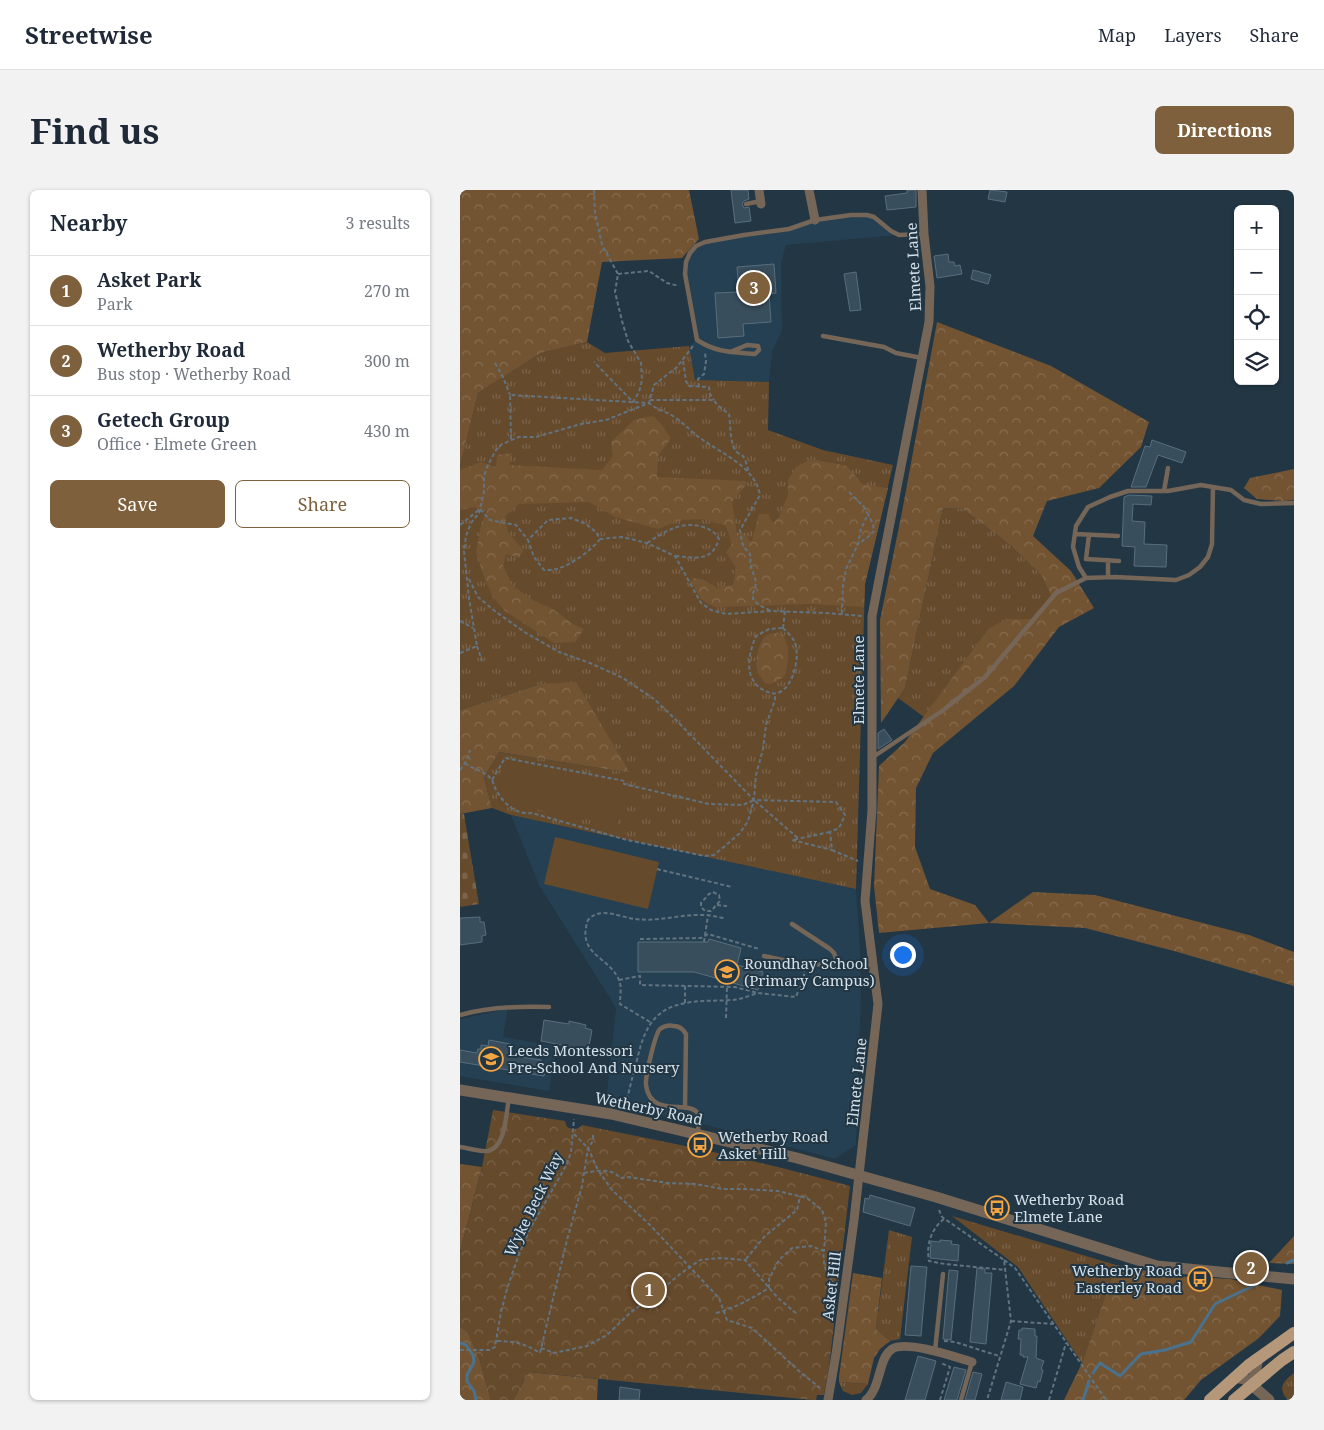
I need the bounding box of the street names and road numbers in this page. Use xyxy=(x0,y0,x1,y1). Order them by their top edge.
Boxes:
street label: Elmete Lane xyxy=(901,222,925,312)
street label: Elmete Lane xyxy=(848,636,868,724)
street label: Elmete Lane xyxy=(841,1037,871,1127)
street label: Wetherby Road xyxy=(593,1087,705,1129)
street label: Wyke Beck Way xyxy=(499,1148,567,1260)
street label: Asket Hill xyxy=(817,1250,845,1321)

